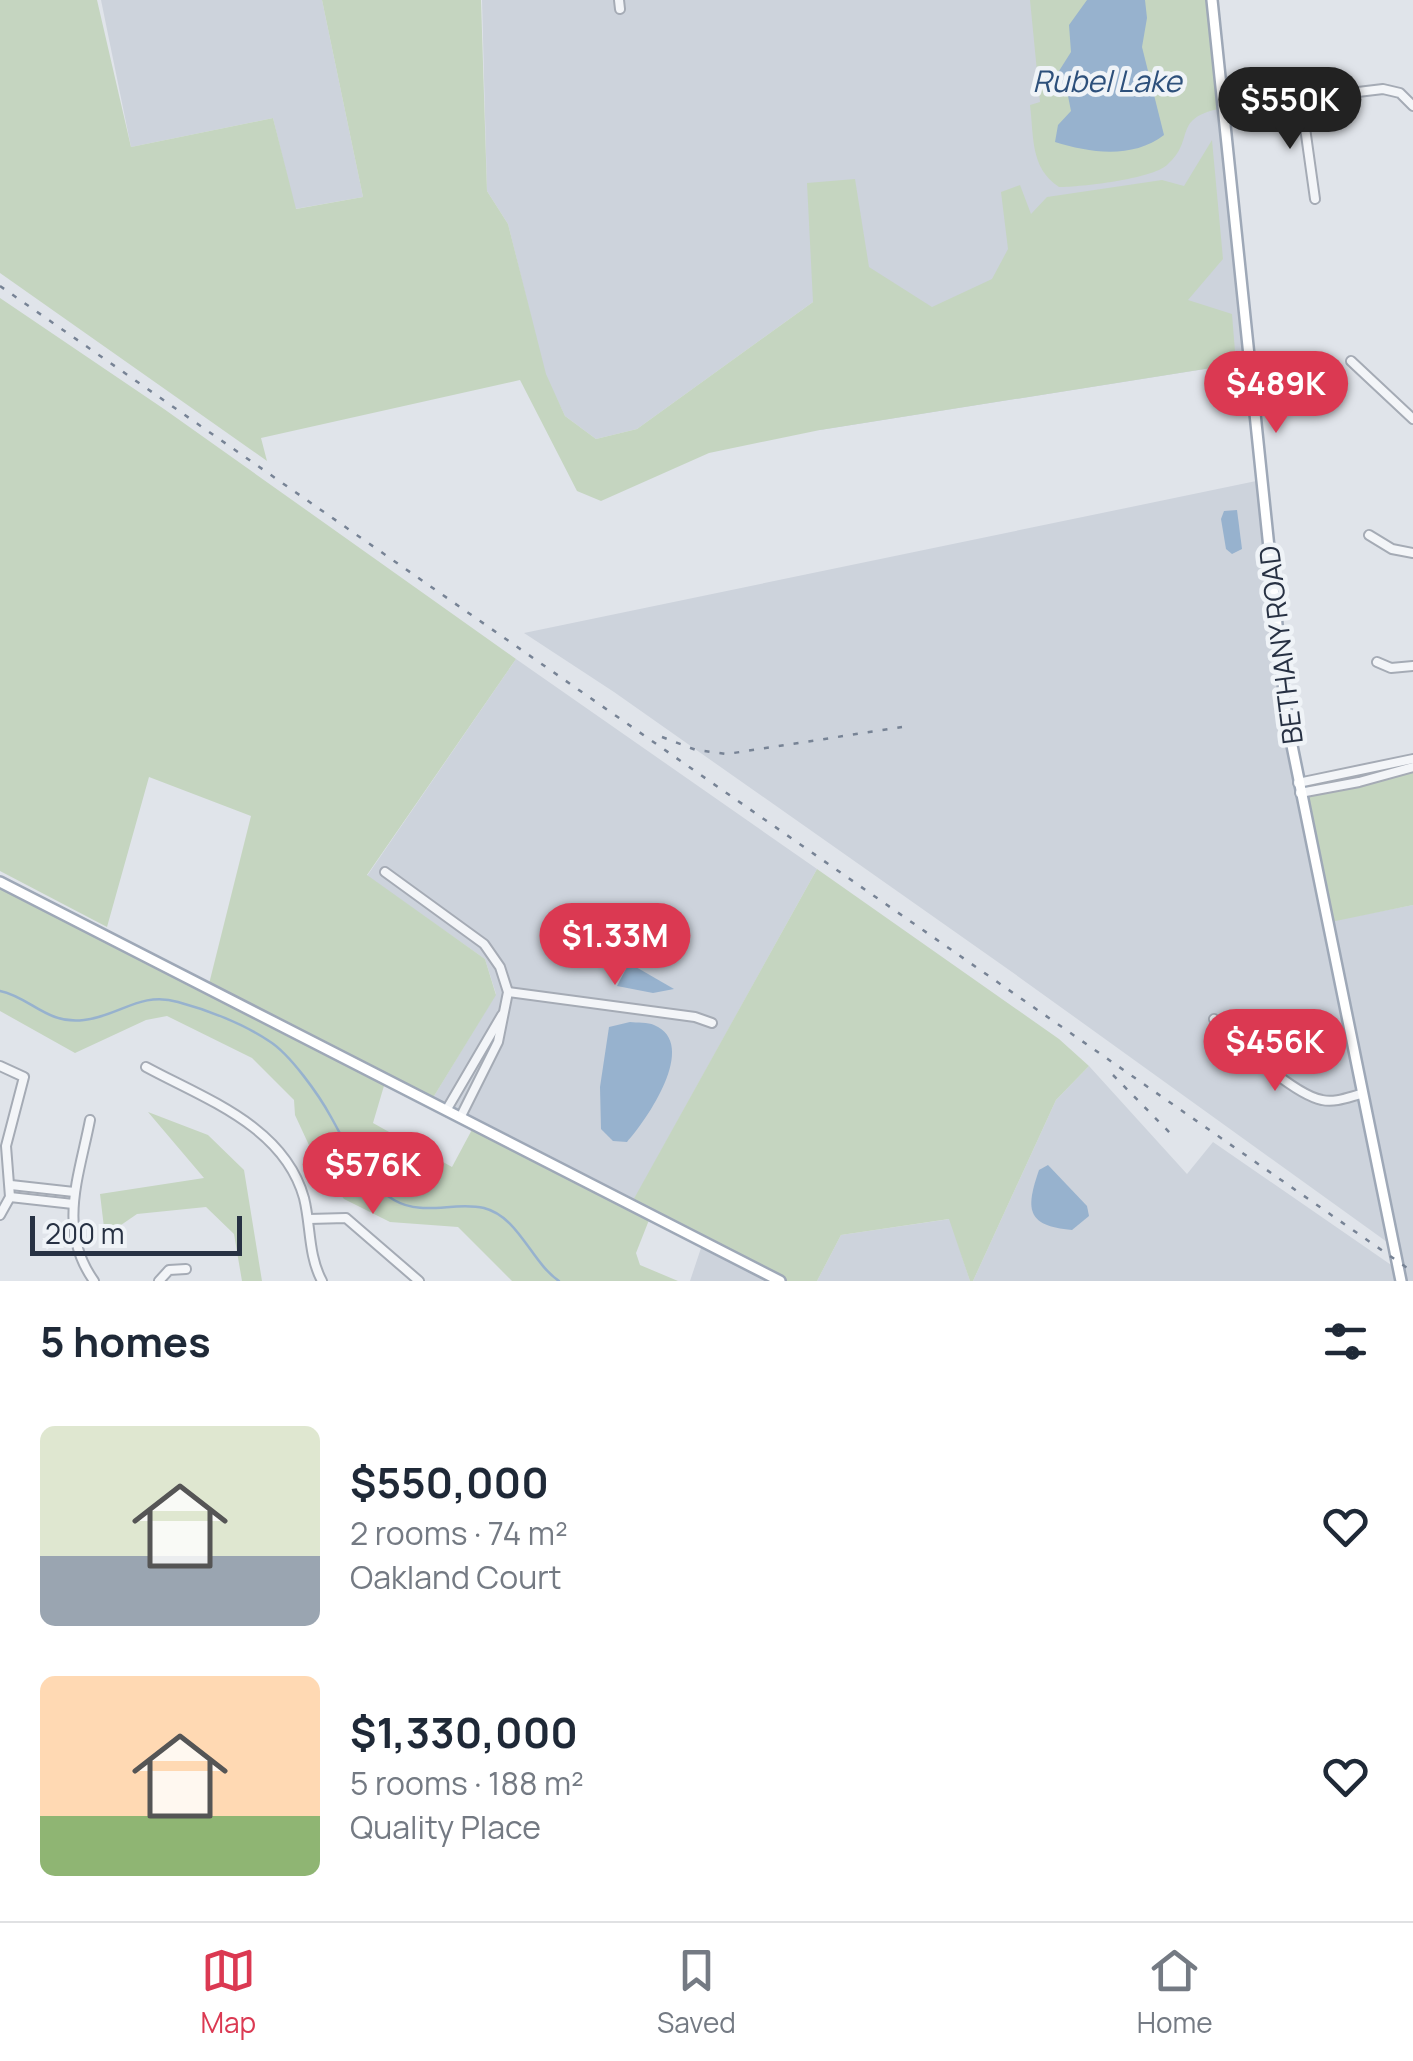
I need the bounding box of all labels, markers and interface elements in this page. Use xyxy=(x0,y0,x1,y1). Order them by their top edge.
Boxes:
water label: Rubel Lake xyxy=(1032,60,1183,101)
pin: $550K xyxy=(1220,67,1360,152)
text: $550K xyxy=(1240,77,1340,121)
pin: $489K xyxy=(1206,351,1346,436)
text: $489K xyxy=(1226,361,1326,405)
street label: BETHANY ROAD xyxy=(1249,544,1311,746)
pin: $1.33M xyxy=(534,903,696,988)
text: $1.33M xyxy=(561,913,669,957)
pin: $456K xyxy=(1205,1009,1345,1094)
text: $456K xyxy=(1226,1019,1324,1063)
pin: $576K xyxy=(303,1132,443,1217)
text: $576K xyxy=(325,1142,421,1186)
scale bar xyxy=(30,1211,242,1256)
text: 200 m xyxy=(45,1214,124,1252)
text: 5 homes xyxy=(40,1312,211,1370)
icon: filters xyxy=(1318,1314,1373,1369)
text: $550,000 xyxy=(350,1453,549,1511)
icon: home xyxy=(120,1466,240,1586)
icon: heart xyxy=(1318,1499,1373,1554)
text: 2 rooms · 74 m² xyxy=(350,1511,568,1555)
text: Oakland Court xyxy=(350,1555,562,1599)
text: $1,330,000 xyxy=(350,1703,578,1761)
icon: home xyxy=(120,1716,240,1836)
icon: heart xyxy=(1318,1749,1373,1804)
text: 5 rooms · 188 m² xyxy=(350,1761,584,1805)
text: Quality Place xyxy=(350,1805,541,1849)
tab: Map xyxy=(200,1943,256,2041)
tab: Saved xyxy=(657,1943,736,2041)
tab: Home xyxy=(1137,1943,1213,2041)

